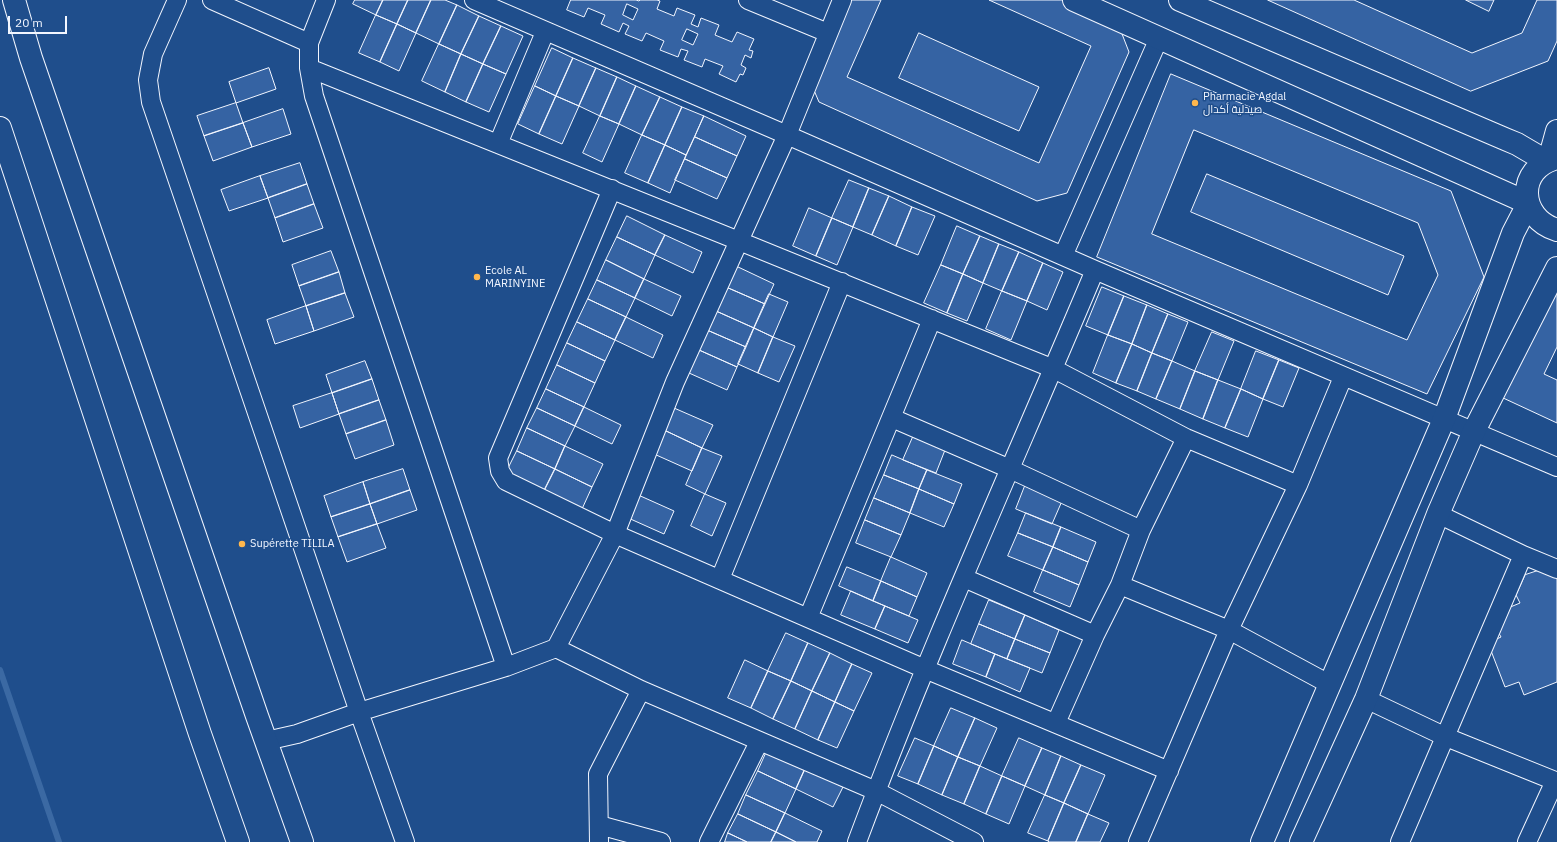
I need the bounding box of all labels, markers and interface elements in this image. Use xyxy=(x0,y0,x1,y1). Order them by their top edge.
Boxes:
scale bar xyxy=(10,8,69,34)
text: 20 m xyxy=(15,15,43,30)
place label: Pharmacie Agdal صيدلية أكدال xyxy=(1203,90,1286,116)
marker: Pharmacie Agdal صيدلية أكدال xyxy=(1190,98,1200,108)
place label: Ecole AL MARINYINE xyxy=(485,264,545,290)
marker: Ecole AL MARINYINE xyxy=(472,272,482,282)
place label: Supérette TILILA xyxy=(250,537,335,551)
marker: Supérette TILILA xyxy=(237,539,247,549)

